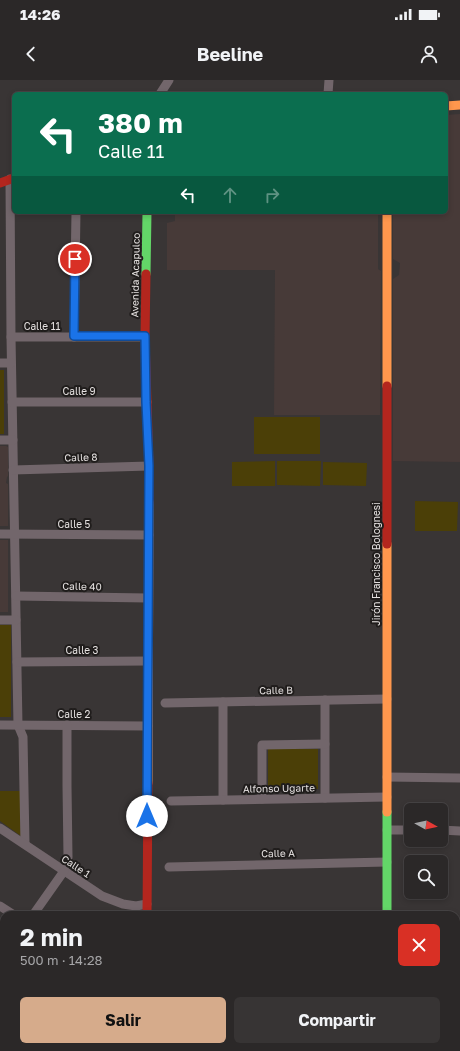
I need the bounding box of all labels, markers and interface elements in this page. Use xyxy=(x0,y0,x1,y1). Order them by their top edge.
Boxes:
text: 14:26 xyxy=(20,5,61,23)
icon: back xyxy=(20,43,42,65)
text: Beeline xyxy=(197,43,263,65)
icon: person xyxy=(418,43,440,65)
text: 380 m xyxy=(98,106,183,139)
icon: left xyxy=(32,108,84,160)
text: Calle 11 xyxy=(98,140,164,162)
icon: left xyxy=(177,184,199,206)
icon: ahead xyxy=(219,184,241,206)
icon: right xyxy=(261,184,283,206)
street label: Avenida Acapulco xyxy=(128,232,142,318)
pin xyxy=(58,242,92,276)
icon: arrive xyxy=(64,248,86,270)
street label: Calle 11 xyxy=(24,320,61,332)
street label: Calle 9 xyxy=(62,385,96,397)
street label: Calle 8 xyxy=(64,450,98,464)
street label: Jirón Francisco Bolognesi xyxy=(370,502,382,626)
street label: Calle 5 xyxy=(58,518,91,530)
street label: Calle 40 xyxy=(62,580,102,592)
street label: Calle 3 xyxy=(66,644,99,656)
street label: Calle B xyxy=(259,684,293,696)
street label: Calle 2 xyxy=(58,708,91,720)
street label: Alfonso Ugarte xyxy=(243,781,315,795)
position arrow xyxy=(126,795,168,837)
north arrow xyxy=(404,803,448,847)
map controls xyxy=(404,803,448,899)
street label: Calle A xyxy=(261,847,295,859)
street label: Calle 1 xyxy=(59,852,93,880)
button: search xyxy=(404,855,448,899)
text: 2 min xyxy=(20,922,83,951)
button: close xyxy=(398,924,440,966)
text: 500 m · 14:28 xyxy=(20,952,102,968)
button: Salir xyxy=(20,997,226,1043)
button: Compartir xyxy=(234,997,440,1043)

